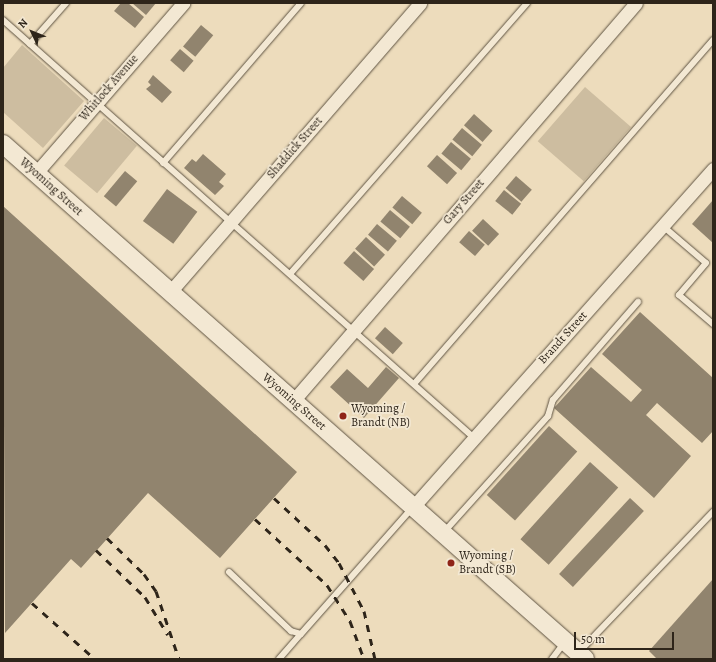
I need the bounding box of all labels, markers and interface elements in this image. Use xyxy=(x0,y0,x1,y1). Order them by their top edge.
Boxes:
north arrow xyxy=(12,12,52,52)
text: N xyxy=(15,15,31,32)
street label: Whitlock Avenue xyxy=(76,52,142,124)
street label: Shaddick Street xyxy=(264,114,326,182)
street label: Wyoming Street xyxy=(17,155,85,219)
street label: Gary Street xyxy=(440,176,488,228)
street label: Brandt Street xyxy=(536,309,590,367)
street label: Wyoming Street xyxy=(259,370,329,434)
place label: Wyoming / Brandt (NB) xyxy=(351,402,410,430)
marker: Wyoming / Brandt (NB) xyxy=(338,411,348,421)
place label: Wyoming / Brandt (SB) xyxy=(459,549,516,577)
marker: Wyoming / Brandt (SB) xyxy=(446,558,456,568)
scale bar xyxy=(576,624,676,650)
text: 50 m xyxy=(581,631,605,647)

